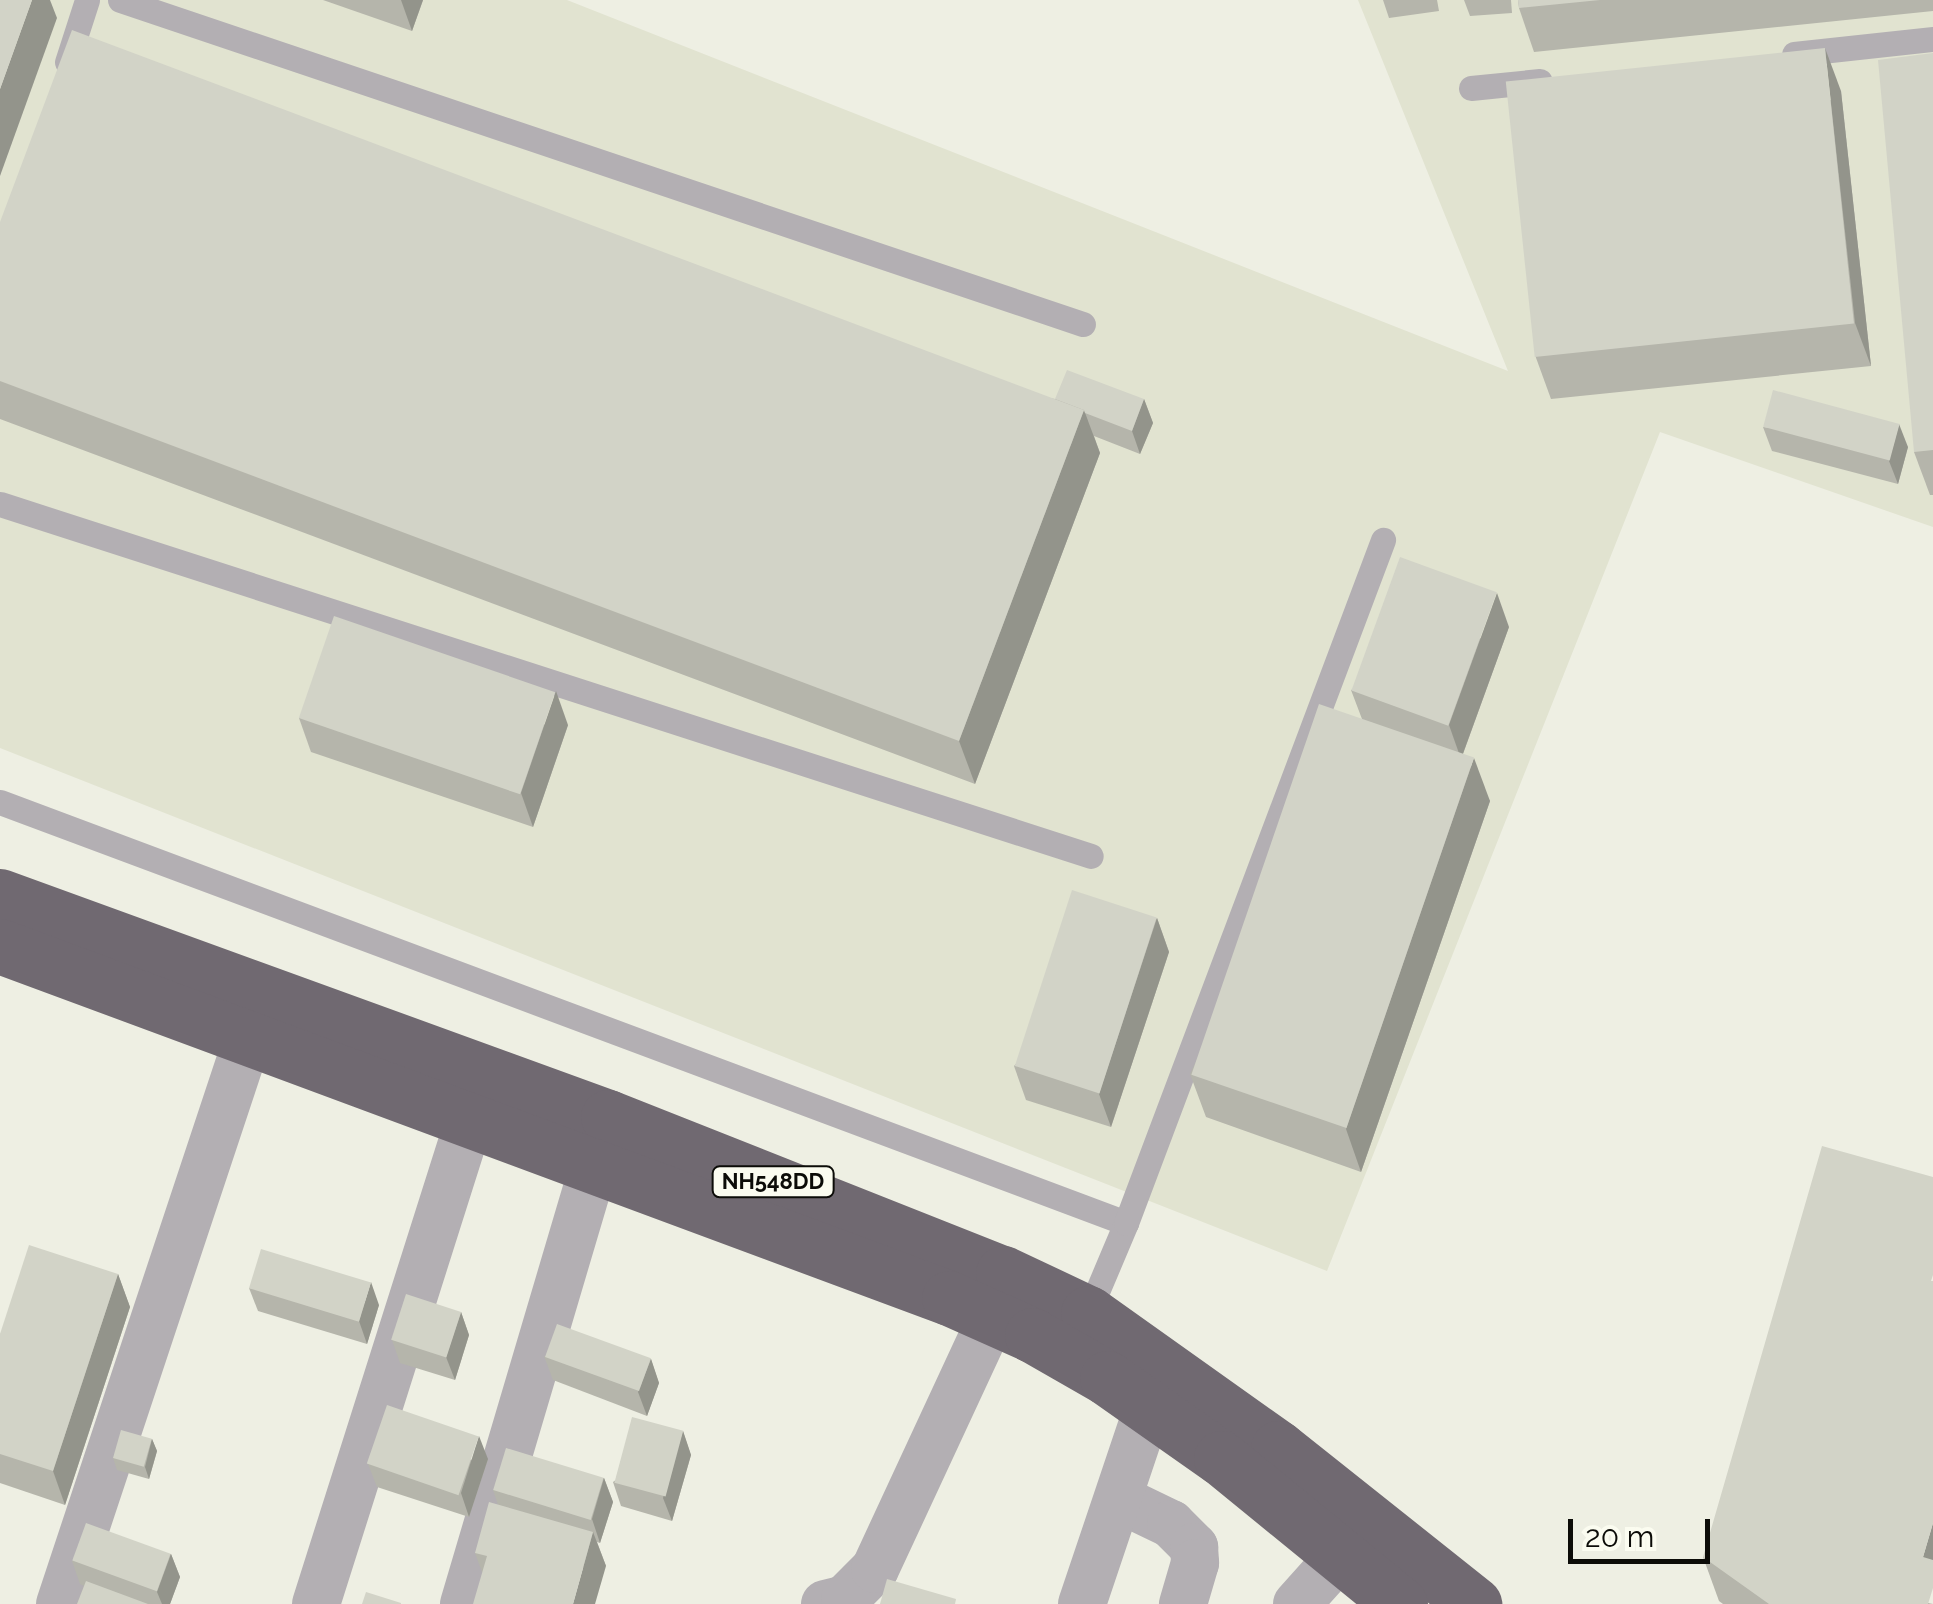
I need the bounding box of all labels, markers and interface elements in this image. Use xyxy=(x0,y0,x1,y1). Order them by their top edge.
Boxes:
road number: NH548DD xyxy=(710,1165,836,1199)
scale bar xyxy=(1573,1499,1716,1561)
text: 20 m xyxy=(1585,1519,1654,1554)

